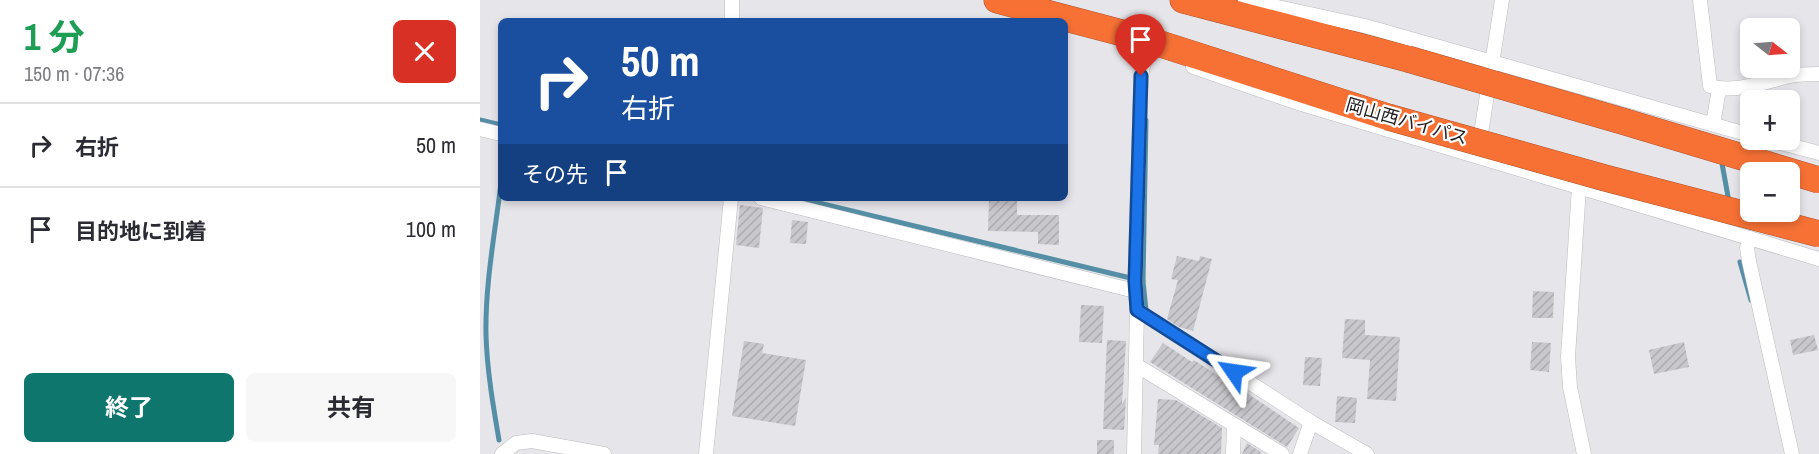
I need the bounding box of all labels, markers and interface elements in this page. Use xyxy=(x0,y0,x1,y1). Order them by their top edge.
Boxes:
text: 1 分 xyxy=(24,13,85,61)
pin xyxy=(1115,14,1166,76)
north arrow xyxy=(1740,18,1800,78)
map controls xyxy=(1740,18,1800,222)
button: close xyxy=(393,20,456,83)
icon: arrive xyxy=(1124,23,1157,56)
text: 50 m xyxy=(621,33,700,89)
icon: right xyxy=(522,42,600,120)
text: 150 m · 07:36 xyxy=(24,60,124,87)
text: 右折 xyxy=(621,90,675,126)
button: + xyxy=(1740,90,1800,150)
street label: 岡山西バイパス xyxy=(1343,92,1471,150)
icon: right xyxy=(24,129,57,162)
text: 50 m xyxy=(416,130,456,160)
text: 右折 xyxy=(75,132,119,162)
icon: arrive xyxy=(600,156,633,189)
text: その先 xyxy=(522,159,588,189)
button: − xyxy=(1740,162,1800,222)
icon: arrive xyxy=(24,213,57,246)
text: 100 m xyxy=(406,214,456,244)
text: 目的地に到着 xyxy=(75,216,207,246)
position arrow xyxy=(1202,340,1266,404)
button: 終了 xyxy=(24,373,234,442)
button: 共有 xyxy=(246,373,456,442)

